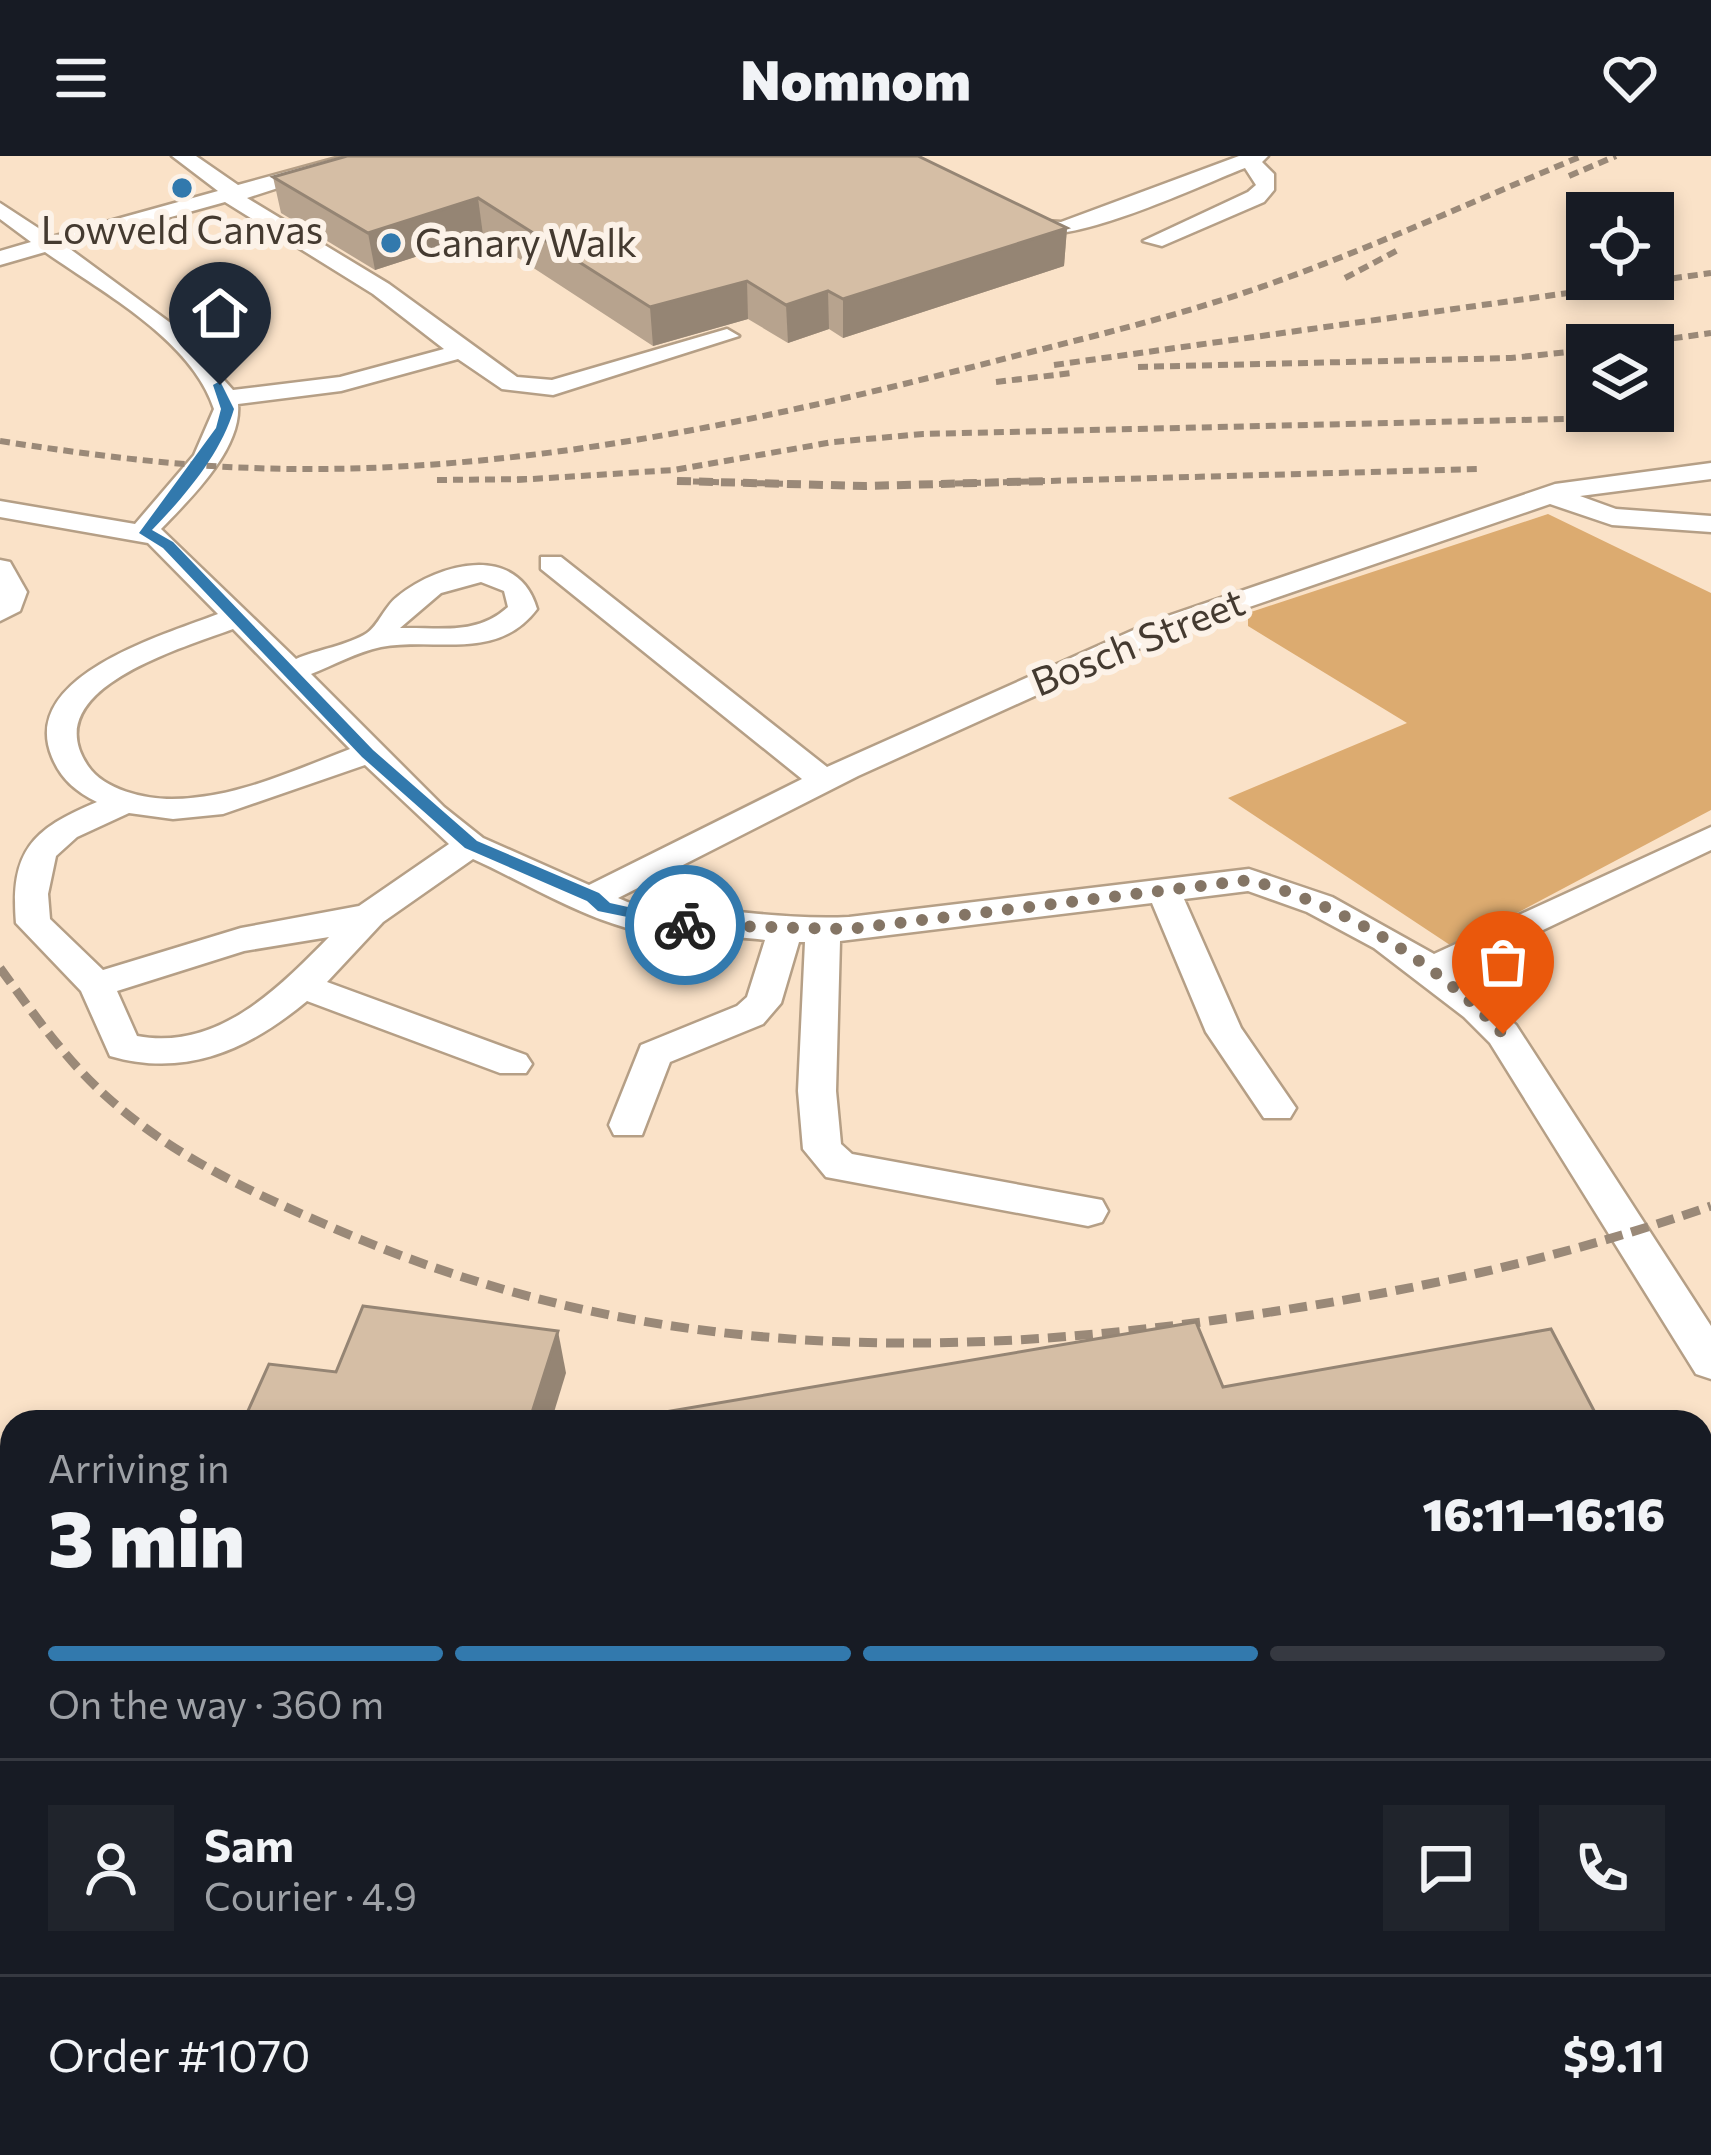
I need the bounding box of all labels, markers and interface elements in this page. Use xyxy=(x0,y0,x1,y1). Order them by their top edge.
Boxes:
icon: menu xyxy=(48,45,114,111)
text: Nomnom xyxy=(740,45,971,111)
icon: heart xyxy=(1597,45,1663,111)
marker: Lowveld Canvas xyxy=(169,175,195,201)
map controls xyxy=(1566,192,1674,432)
button: locate xyxy=(1566,192,1674,300)
place label: Lowveld Canvas xyxy=(41,204,323,252)
place label: Canary Walk xyxy=(415,217,637,265)
marker: Canary Walk xyxy=(378,230,404,256)
pin xyxy=(169,262,271,385)
icon: home xyxy=(187,280,253,346)
button: layers xyxy=(1566,324,1674,432)
street label: Bosch Street xyxy=(1024,576,1251,705)
courier xyxy=(625,865,745,985)
icon: bike xyxy=(652,892,718,958)
pin xyxy=(1452,911,1554,1034)
icon: bag xyxy=(1470,929,1536,995)
text: Arriving in xyxy=(48,1443,229,1491)
text: 16:11–16:16 xyxy=(1423,1485,1665,1540)
text: 3 min xyxy=(48,1488,245,1583)
text: On the way · 360 m xyxy=(48,1679,384,1727)
button: person xyxy=(48,1805,174,1931)
button: chat xyxy=(1383,1805,1509,1931)
button: phone xyxy=(1539,1805,1665,1931)
text: Sam xyxy=(204,1816,294,1871)
text: Courier · 4.9 xyxy=(204,1871,417,1919)
text: Order #1070 xyxy=(48,2026,310,2081)
text: $9.11 xyxy=(1563,2026,1665,2081)

